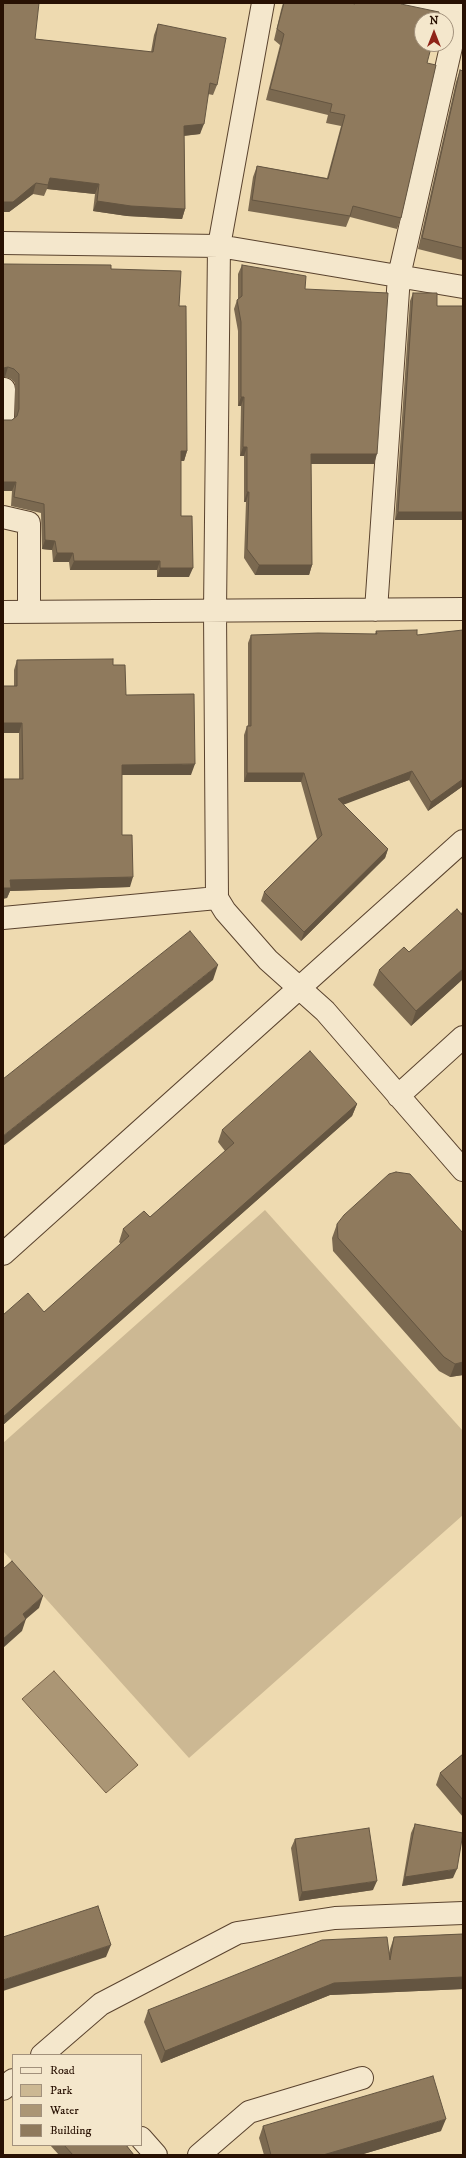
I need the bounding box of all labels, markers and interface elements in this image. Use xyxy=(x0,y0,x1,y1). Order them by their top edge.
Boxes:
north arrow xyxy=(414,12,454,52)
text: N xyxy=(429,14,439,28)
legend xyxy=(12,2054,142,2146)
text: Road xyxy=(50,2063,75,2078)
text: Park xyxy=(50,2083,72,2098)
text: Water xyxy=(50,2103,79,2118)
text: Building xyxy=(50,2123,91,2138)

